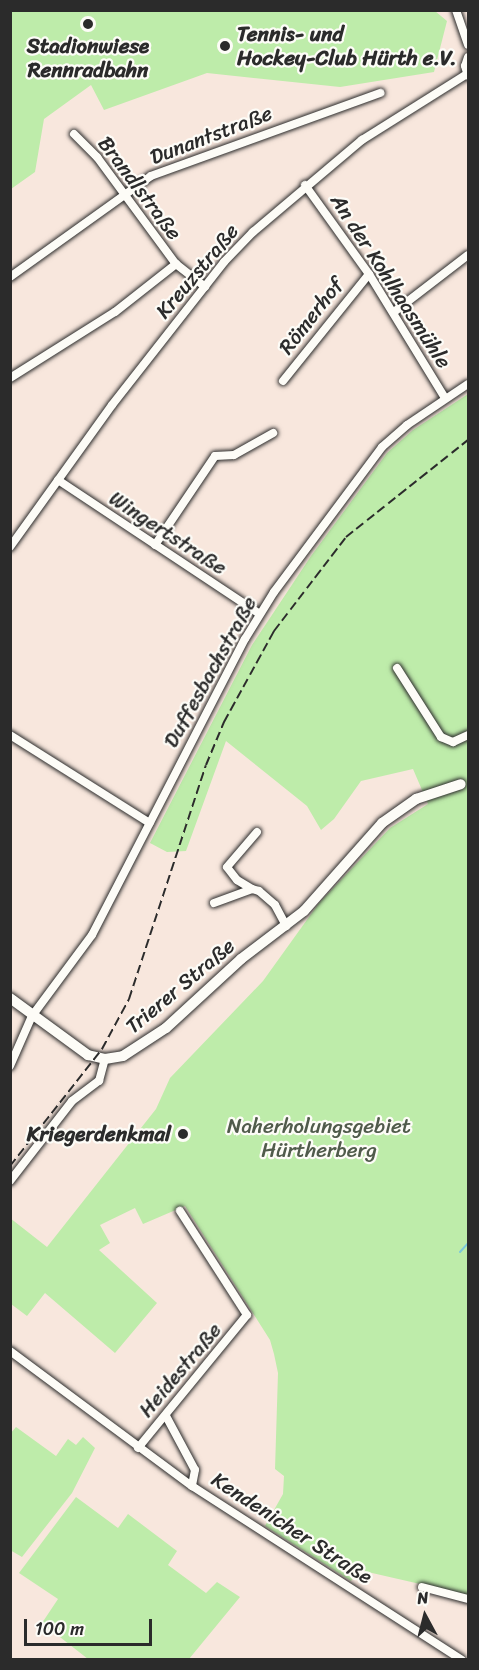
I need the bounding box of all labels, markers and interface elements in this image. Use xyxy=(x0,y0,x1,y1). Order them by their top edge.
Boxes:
marker: Stadionwiese Rennradbahn xyxy=(81,17,95,31)
place label: Tennis- und Hockey-Club Hürth e.V. xyxy=(237,21,457,71)
place label: Stadionwiese Rennradbahn xyxy=(27,33,149,83)
marker: Tennis- und Hockey-Club Hürth e.V. xyxy=(218,39,232,53)
street label: Dunantstraße xyxy=(146,100,276,170)
street label: Brandlstraße xyxy=(93,131,187,245)
street label: An der Kohlhaasmühle xyxy=(325,189,457,373)
street label: Kreuzstraße xyxy=(150,219,244,323)
street label: Römerhof xyxy=(273,273,349,359)
street label: Wingertstraße xyxy=(105,486,231,580)
street label: Duffesbachstraße xyxy=(158,592,262,752)
street label: Trierer Straße xyxy=(120,933,240,1039)
park label: Naherholungsgebiet Hürtherberg xyxy=(227,1113,411,1163)
place label: Kriegerdenkmal xyxy=(27,1121,171,1147)
marker: Kriegerdenkmal xyxy=(176,1127,190,1141)
street label: Heidestraße xyxy=(133,1318,227,1422)
street label: Kendenicher Straße xyxy=(207,1466,377,1590)
text: N xyxy=(415,1583,430,1613)
north arrow xyxy=(395,1586,455,1646)
scale bar xyxy=(27,1607,154,1645)
text: 100 m xyxy=(35,1613,84,1645)

